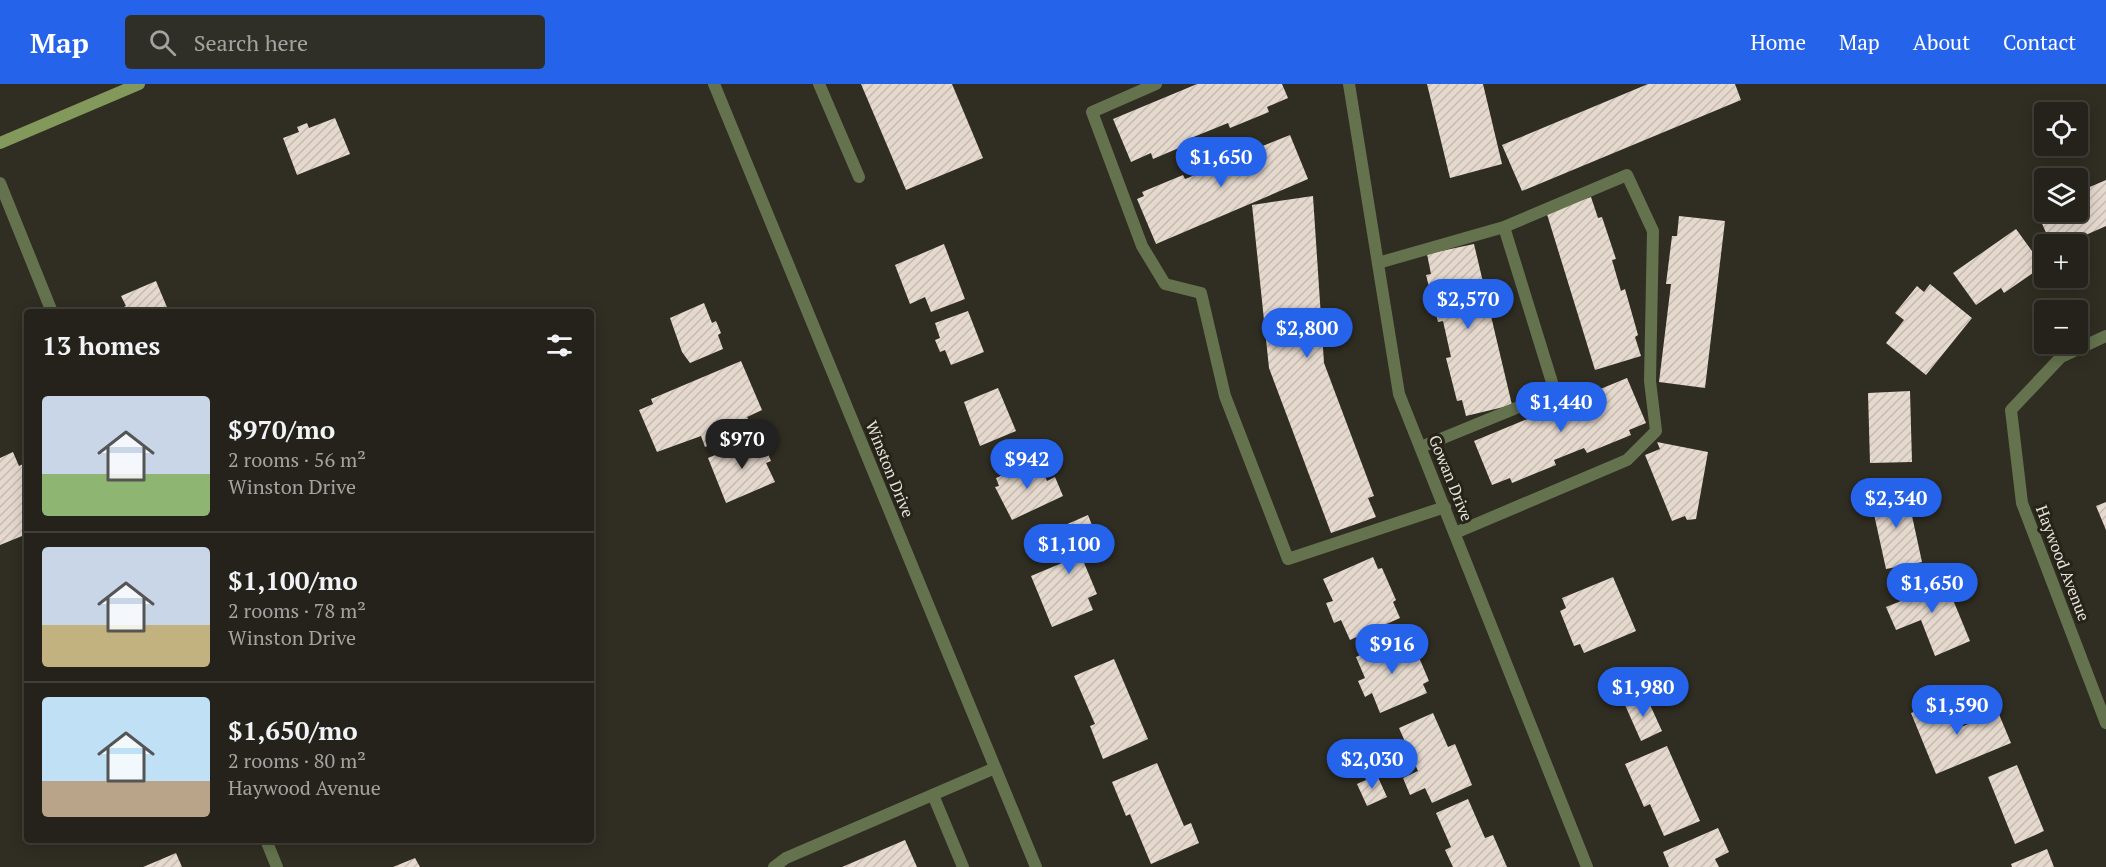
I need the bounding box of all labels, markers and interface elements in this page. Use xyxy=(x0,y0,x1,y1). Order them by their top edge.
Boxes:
search box xyxy=(125,15,545,69)
text: Map xyxy=(30,24,89,61)
icon: search xyxy=(146,26,179,59)
text: Search here xyxy=(194,28,308,57)
text: Home xyxy=(1750,28,1806,56)
text: Map xyxy=(1839,28,1880,56)
text: About xyxy=(1913,28,1970,56)
text: Contact xyxy=(2003,28,2076,56)
map controls xyxy=(2034,102,2088,354)
button: locate xyxy=(2034,102,2088,156)
pin: $1,650 xyxy=(1172,137,1270,188)
text: $1,650 xyxy=(1190,143,1252,170)
button: layers xyxy=(2034,168,2088,222)
button: + xyxy=(2034,234,2088,288)
pin: $2,570 xyxy=(1419,279,1517,330)
text: $2,570 xyxy=(1437,285,1499,312)
button: − xyxy=(2034,300,2088,354)
pin: $2,800 xyxy=(1258,308,1356,359)
text: $2,800 xyxy=(1276,314,1338,341)
text: 13 homes xyxy=(42,328,160,362)
icon: filters xyxy=(543,329,576,362)
pin: $1,440 xyxy=(1512,382,1610,433)
text: $1,440 xyxy=(1530,388,1592,415)
text: $970/mo xyxy=(228,412,335,446)
street label: Winston Drive xyxy=(861,417,919,521)
pin: $970 xyxy=(706,419,778,470)
icon: home xyxy=(90,420,162,492)
text: $970 xyxy=(719,425,765,452)
street label: Gowan Drive xyxy=(1424,432,1478,524)
pin: $942 xyxy=(991,439,1063,490)
text: $942 xyxy=(1004,445,1050,472)
text: 2 rooms · 56 m² xyxy=(228,446,366,473)
text: Winston Drive xyxy=(228,473,356,500)
pin: $2,340 xyxy=(1847,478,1945,529)
text: $2,340 xyxy=(1865,484,1927,511)
street label: Haywood Avenue xyxy=(2031,502,2095,624)
pin: $1,100 xyxy=(1020,524,1118,575)
text: $1,100 xyxy=(1038,530,1100,557)
text: $1,100/mo xyxy=(228,563,358,597)
pin: $1,650 xyxy=(1883,563,1981,614)
text: $1,650 xyxy=(1901,569,1963,596)
icon: home xyxy=(90,571,162,643)
text: 2 rooms · 78 m² xyxy=(228,597,366,624)
text: Winston Drive xyxy=(228,624,356,651)
pin: $916 xyxy=(1356,624,1428,675)
text: $916 xyxy=(1369,630,1415,657)
pin: $1,980 xyxy=(1594,667,1692,718)
text: $1,980 xyxy=(1612,673,1674,700)
pin: $1,590 xyxy=(1908,685,2006,736)
text: $1,590 xyxy=(1926,691,1988,718)
text: $1,650/mo xyxy=(228,713,358,747)
icon: home xyxy=(90,721,162,793)
pin: $2,030 xyxy=(1323,739,1421,790)
text: $2,030 xyxy=(1341,745,1403,772)
text: 2 rooms · 80 m² xyxy=(228,747,366,774)
text: Haywood Avenue xyxy=(228,774,381,801)

